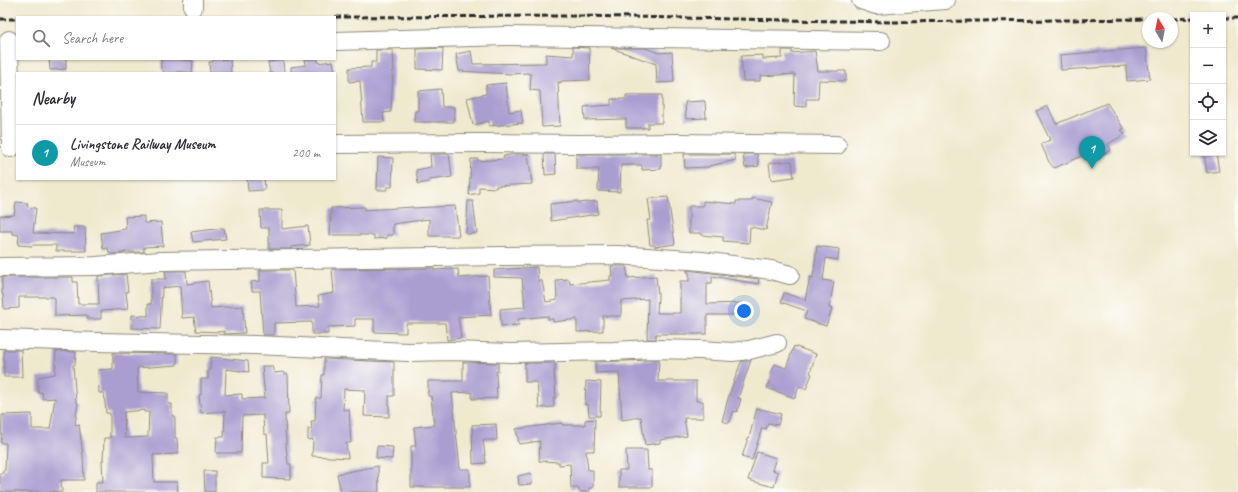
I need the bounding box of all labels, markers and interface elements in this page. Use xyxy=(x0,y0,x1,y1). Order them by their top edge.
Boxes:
north arrow xyxy=(1142,12,1178,48)
map controls xyxy=(1190,12,1226,156)
button: + xyxy=(1190,12,1226,48)
search box xyxy=(16,16,336,60)
icon: search xyxy=(30,27,52,49)
text: Search here xyxy=(62,29,123,48)
button: − xyxy=(1190,48,1226,84)
button: locate xyxy=(1190,84,1226,120)
text: Nearby xyxy=(32,88,75,109)
button: layers xyxy=(1190,120,1226,156)
text: Livingstone Railway Museum xyxy=(70,135,216,154)
pin: 1 xyxy=(1079,136,1105,169)
text: 1 xyxy=(42,145,48,161)
text: 200 m xyxy=(292,145,320,161)
text: Museum xyxy=(70,154,105,170)
your location xyxy=(734,301,754,321)

